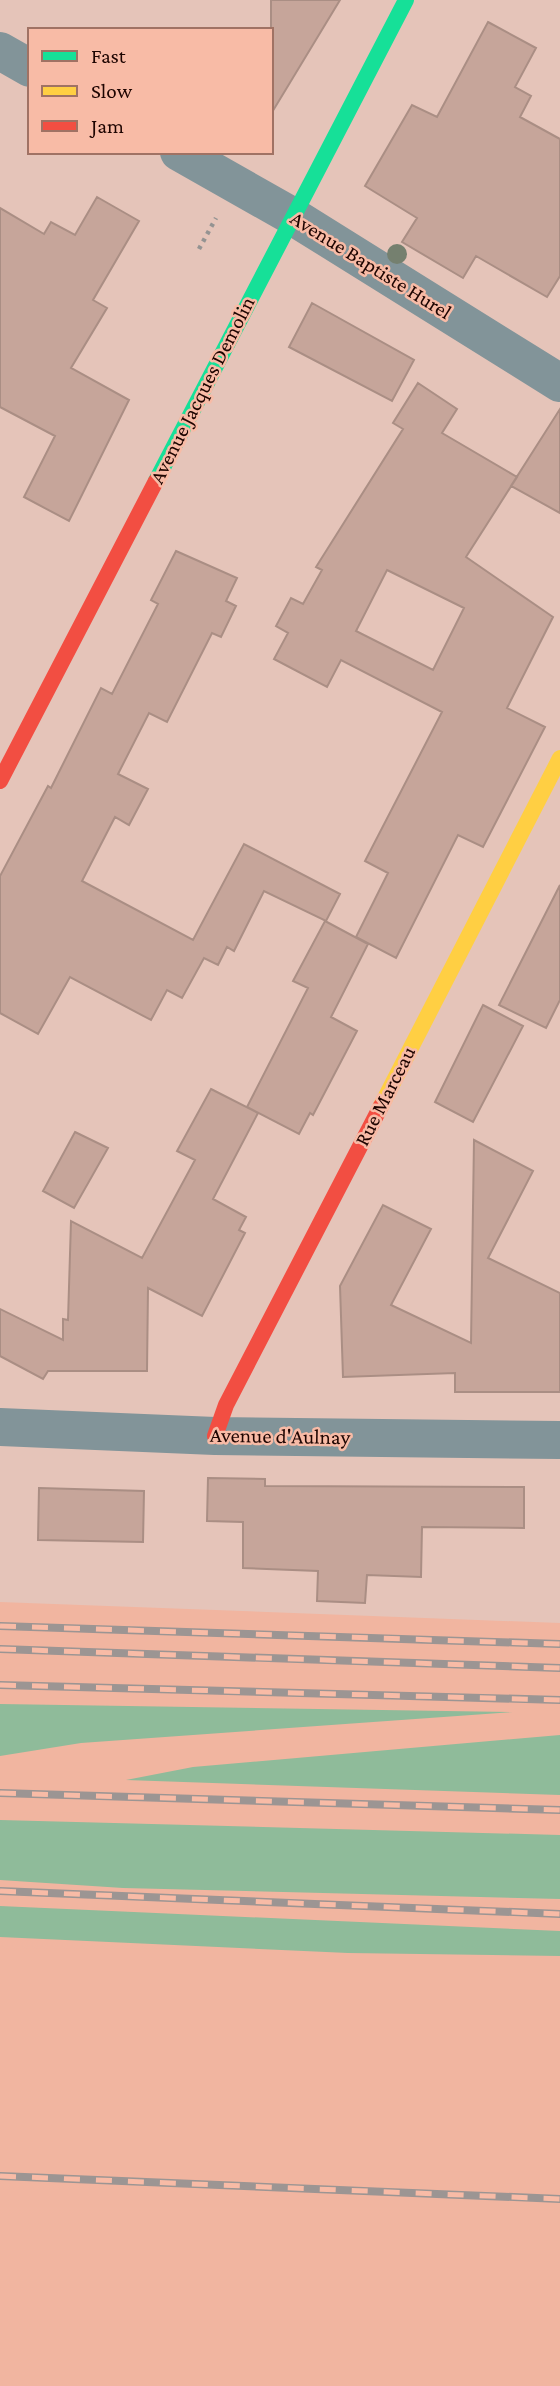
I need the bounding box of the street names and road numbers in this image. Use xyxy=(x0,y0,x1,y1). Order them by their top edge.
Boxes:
street label: Avenue Baptiste Hurel xyxy=(286,206,456,324)
street label: Avenue Jacques Demolin xyxy=(144,293,260,487)
street label: Rue Marceau xyxy=(350,1042,420,1150)
street label: Avenue d'Aulnay xyxy=(210,1423,351,1449)

